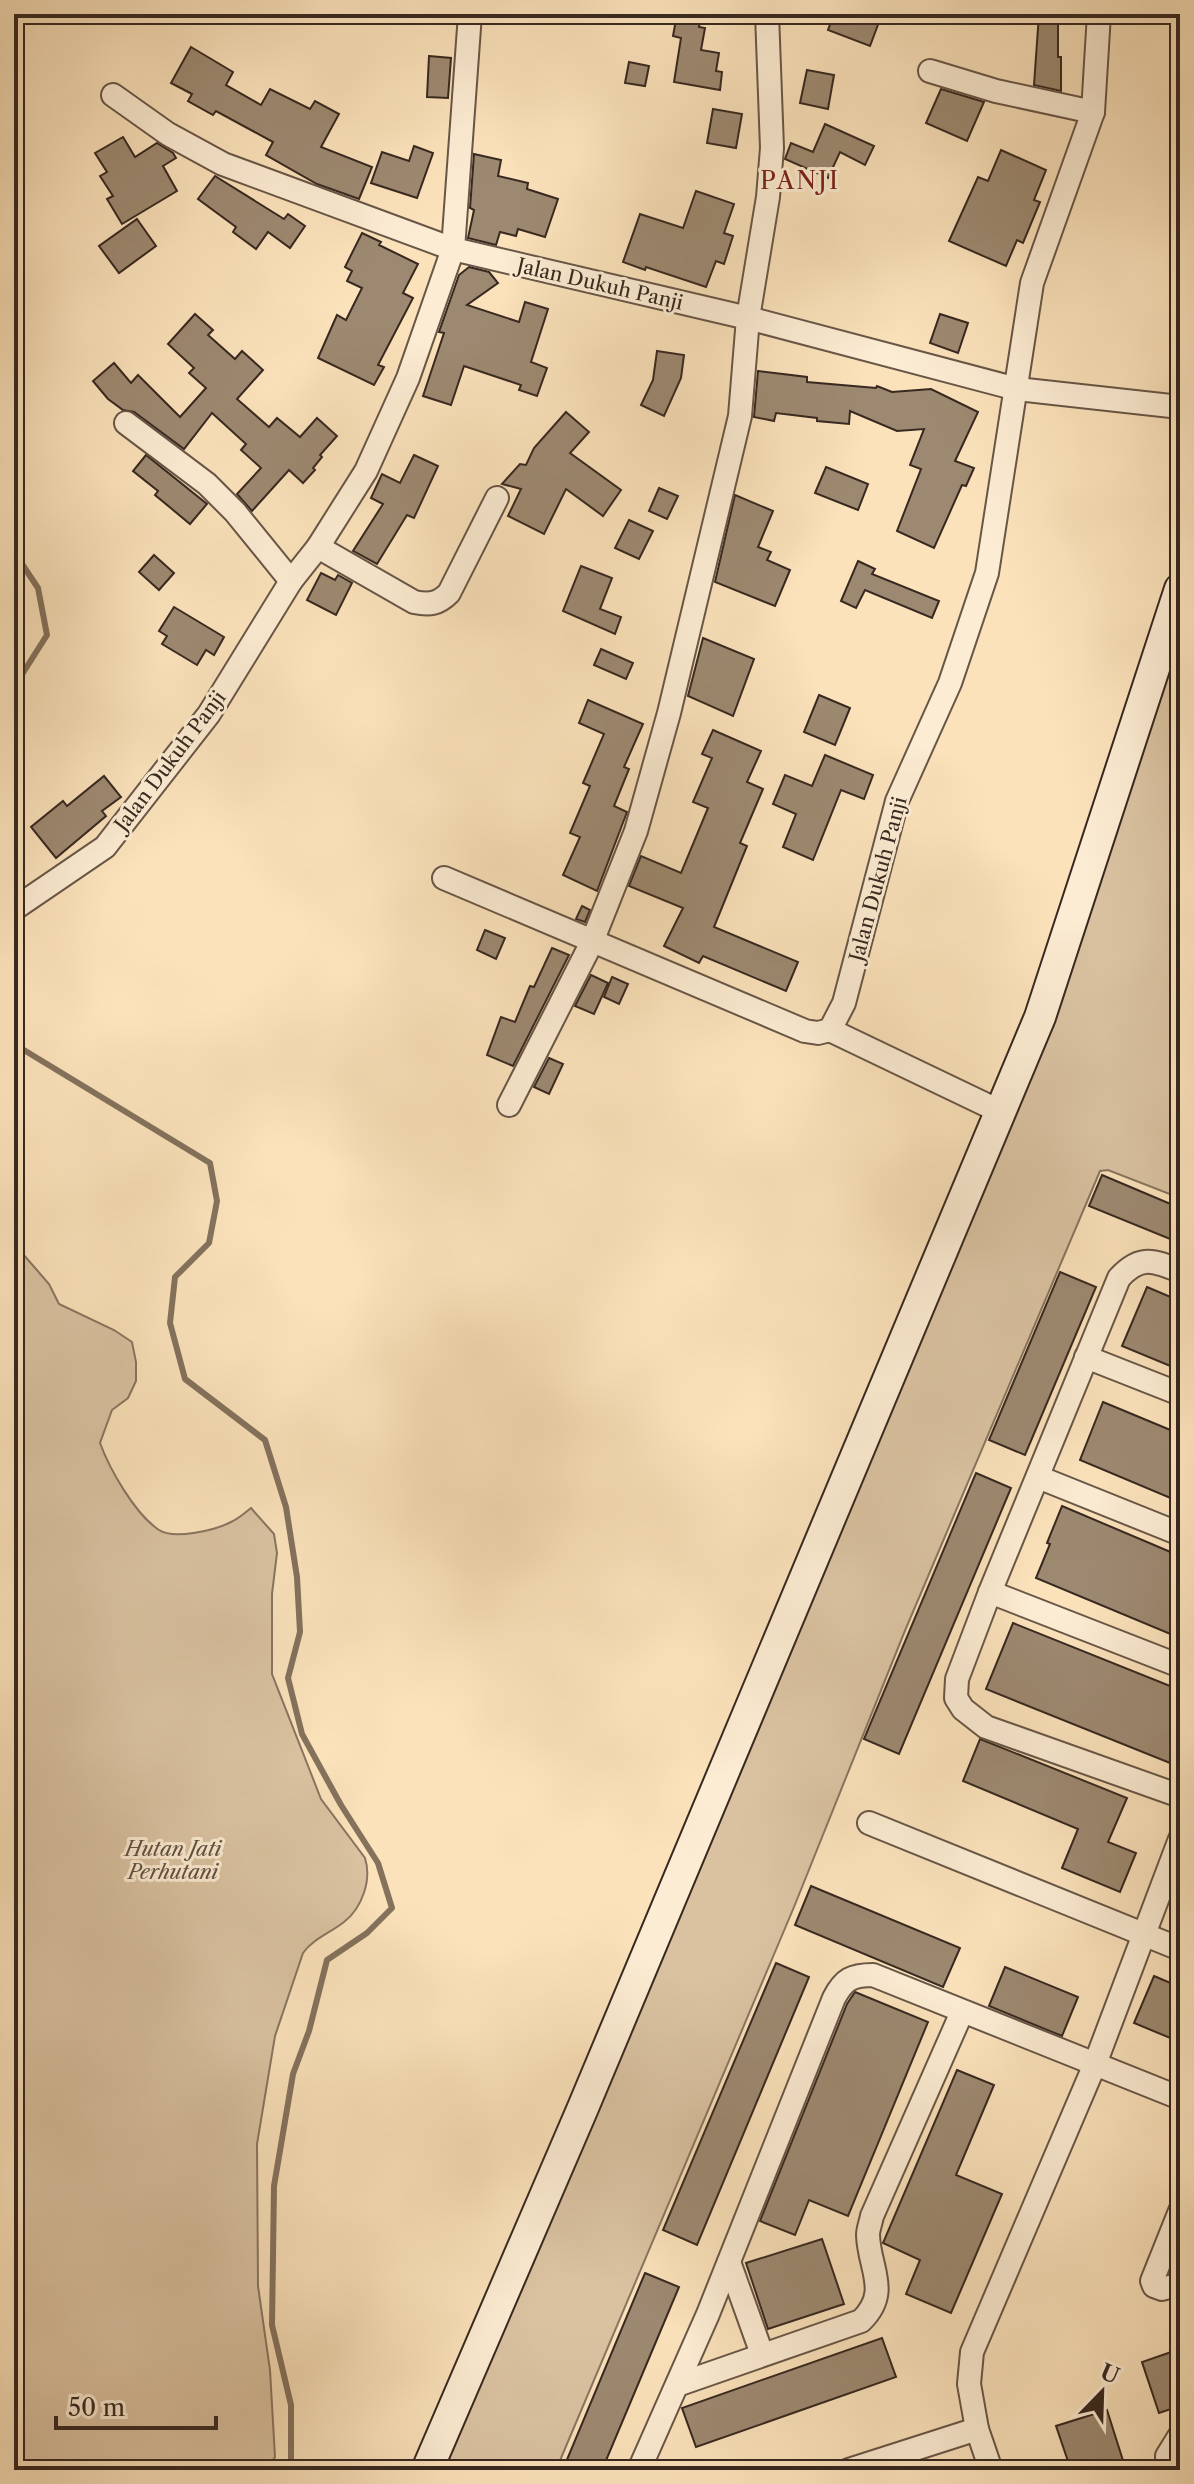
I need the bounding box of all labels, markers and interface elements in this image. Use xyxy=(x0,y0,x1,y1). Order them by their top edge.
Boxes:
district label: PANJI xyxy=(760,166,840,195)
street label: Jalan Dukuh Panji xyxy=(512,253,685,315)
street label: Jalan Dukuh Panji xyxy=(108,686,231,838)
street label: Jalan Dukuh Panji xyxy=(844,794,912,967)
park label: Hutan Jati Perhutani xyxy=(123,1837,223,1884)
north arrow xyxy=(1062,2352,1142,2432)
text: U xyxy=(1096,2358,1123,2390)
scale bar xyxy=(56,2380,216,2430)
text: 50 m xyxy=(68,2393,125,2422)

